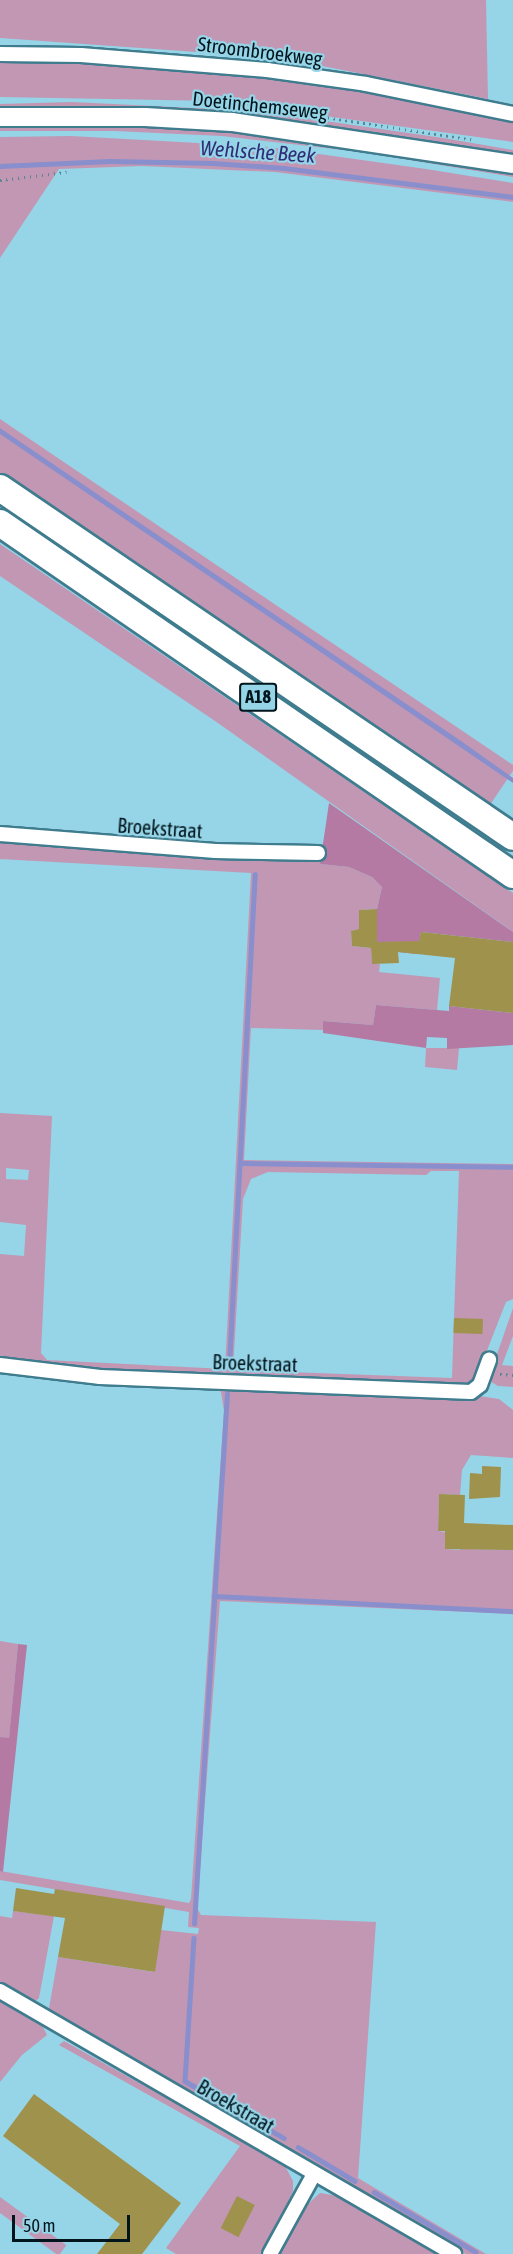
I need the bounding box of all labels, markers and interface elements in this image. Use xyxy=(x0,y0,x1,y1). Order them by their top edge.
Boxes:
street label: Stroombroekweg xyxy=(196,31,324,71)
street label: Doetinchemseweg xyxy=(191,86,329,124)
water label: Wehlsche Beek xyxy=(200,134,316,168)
road number: A18 xyxy=(238,682,278,712)
street label: Broekstraat xyxy=(117,813,203,843)
street label: Broekstraat xyxy=(212,1350,298,1376)
street label: Broekstraat xyxy=(193,2074,279,2138)
scale bar xyxy=(15,2203,134,2241)
text: 50 m xyxy=(23,2215,55,2236)

